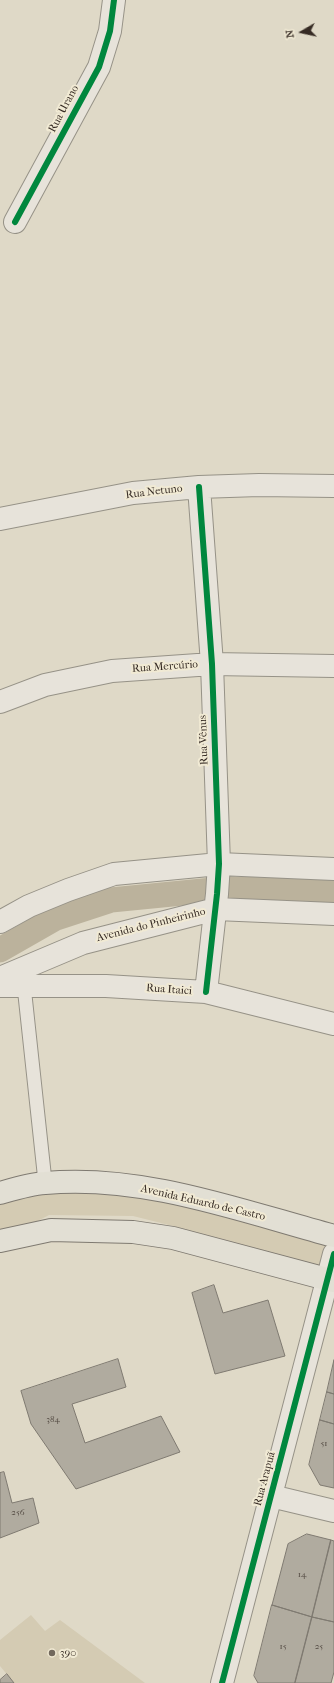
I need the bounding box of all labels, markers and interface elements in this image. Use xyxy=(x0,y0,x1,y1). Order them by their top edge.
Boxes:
north arrow xyxy=(282,12,322,52)
text: N xyxy=(283,29,297,39)
street label: Rua Urano xyxy=(46,83,82,135)
street label: Rua Netuno xyxy=(125,482,183,502)
street label: Rua Mercúrio xyxy=(132,658,198,676)
street label: Rua Vênus xyxy=(197,715,211,765)
street label: Avenida do Pinheirinho xyxy=(95,905,207,945)
street label: Rua Itaici xyxy=(146,982,192,998)
street label: Avenida Eduardo de Castro xyxy=(139,1182,267,1224)
house number: 384 xyxy=(46,1415,60,1425)
house number: 51 xyxy=(320,1439,328,1449)
street label: Rua Arapuã xyxy=(251,1450,279,1508)
house number: 256 xyxy=(11,1508,25,1518)
house number: 14 xyxy=(298,1570,306,1580)
house number: 15 xyxy=(279,1642,287,1652)
house number: 25 xyxy=(315,1642,323,1652)
place label: 390 xyxy=(60,1646,76,1660)
marker: 390 xyxy=(47,1648,57,1658)

